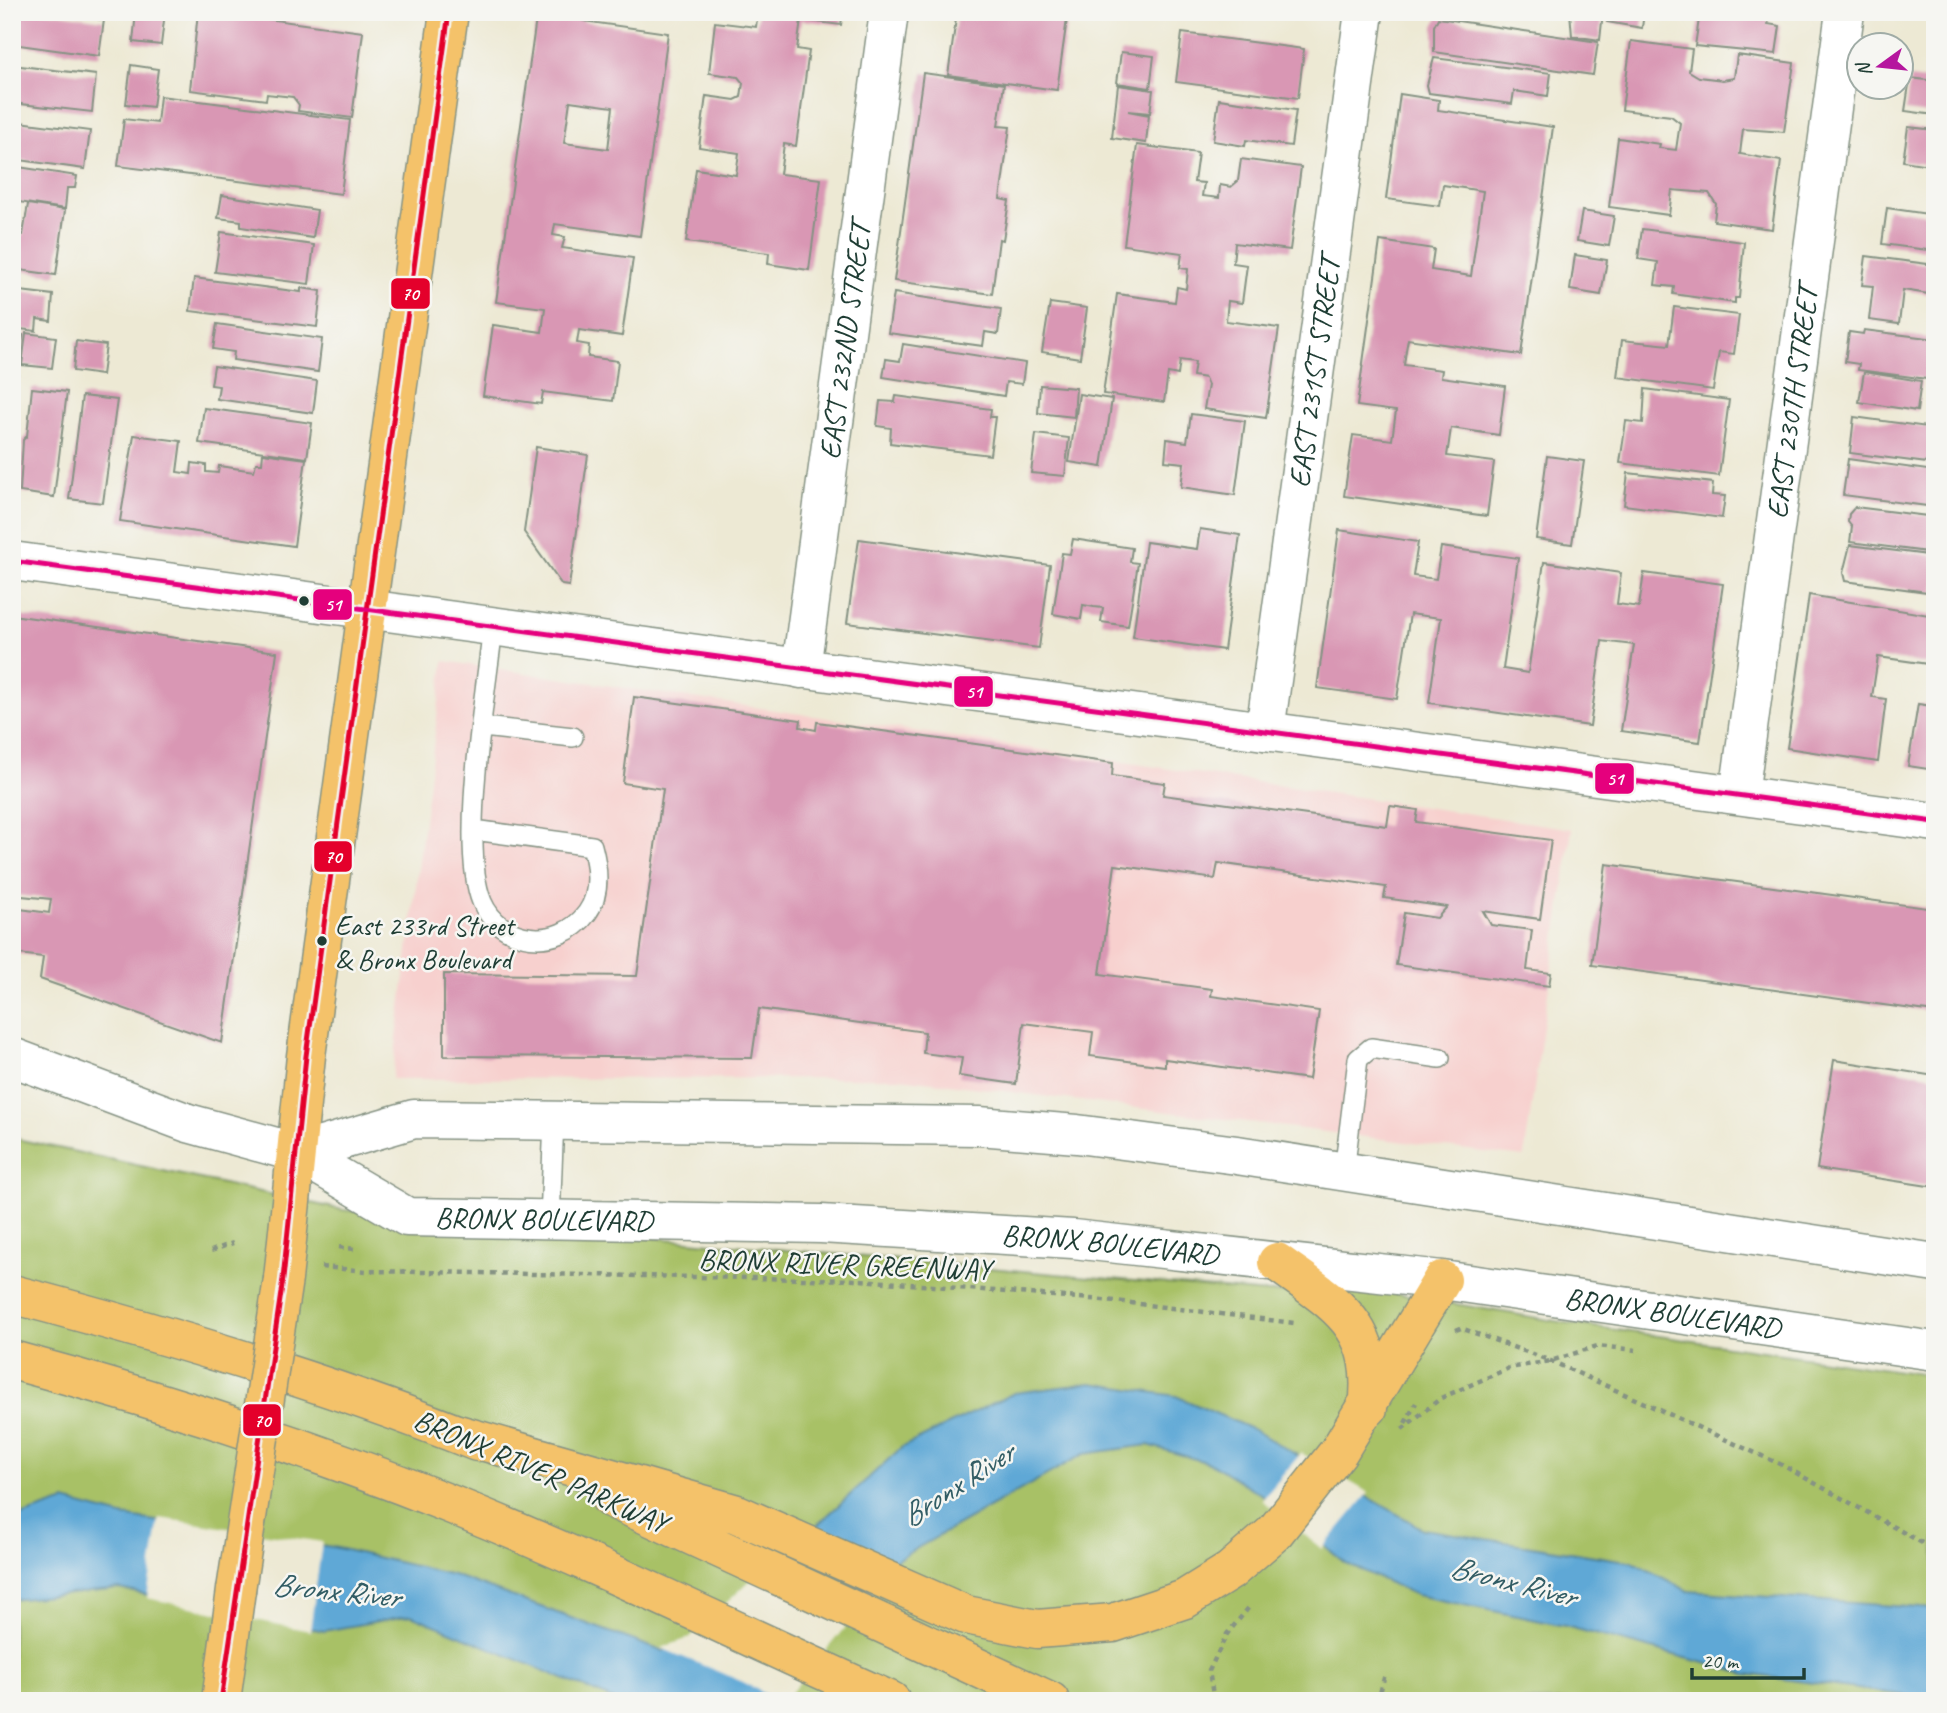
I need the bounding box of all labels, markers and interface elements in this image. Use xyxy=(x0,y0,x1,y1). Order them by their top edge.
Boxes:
north arrow xyxy=(1846,32,1916,102)
text: N xyxy=(1851,58,1878,79)
street label: EAST 232ND STREET xyxy=(810,213,881,461)
street label: EAST 231ST STREET xyxy=(1280,248,1350,490)
line badge: 70 xyxy=(390,277,431,310)
street label: EAST 230TH STREET xyxy=(1758,277,1828,521)
text: 70 xyxy=(401,282,421,306)
line badge: 51 xyxy=(312,588,353,621)
text: 51 xyxy=(325,593,344,617)
unlabelled marker xyxy=(297,594,311,608)
line badge: 51 xyxy=(953,675,994,708)
text: 51 xyxy=(966,680,985,704)
line badge: 51 xyxy=(1594,762,1635,795)
text: 51 xyxy=(1607,767,1626,791)
line badge: 70 xyxy=(313,840,353,873)
text: 70 xyxy=(324,845,344,869)
place label: East 233rd Street & Bronx Boulevard xyxy=(335,908,516,977)
marker: East 233rd Street & Bronx Boulevard xyxy=(315,934,329,948)
street label: BRONX BOULEVARD xyxy=(435,1198,655,1240)
street label: BRONX BOULEVARD xyxy=(1001,1216,1223,1274)
street label: BRONX RIVER GREENWAY xyxy=(698,1240,996,1288)
street label: BRONX BOULEVARD xyxy=(1562,1279,1785,1348)
street label: BRONX RIVER PARKWAY xyxy=(408,1400,677,1543)
line badge: 70 xyxy=(242,1403,282,1437)
text: 70 xyxy=(253,1409,273,1433)
water label: Bronx River xyxy=(893,1430,1025,1536)
water label: Bronx River xyxy=(1446,1546,1584,1618)
water label: Bronx River xyxy=(271,1563,406,1618)
scale bar xyxy=(1692,1636,1804,1680)
text: 20 m xyxy=(1702,1648,1740,1674)

